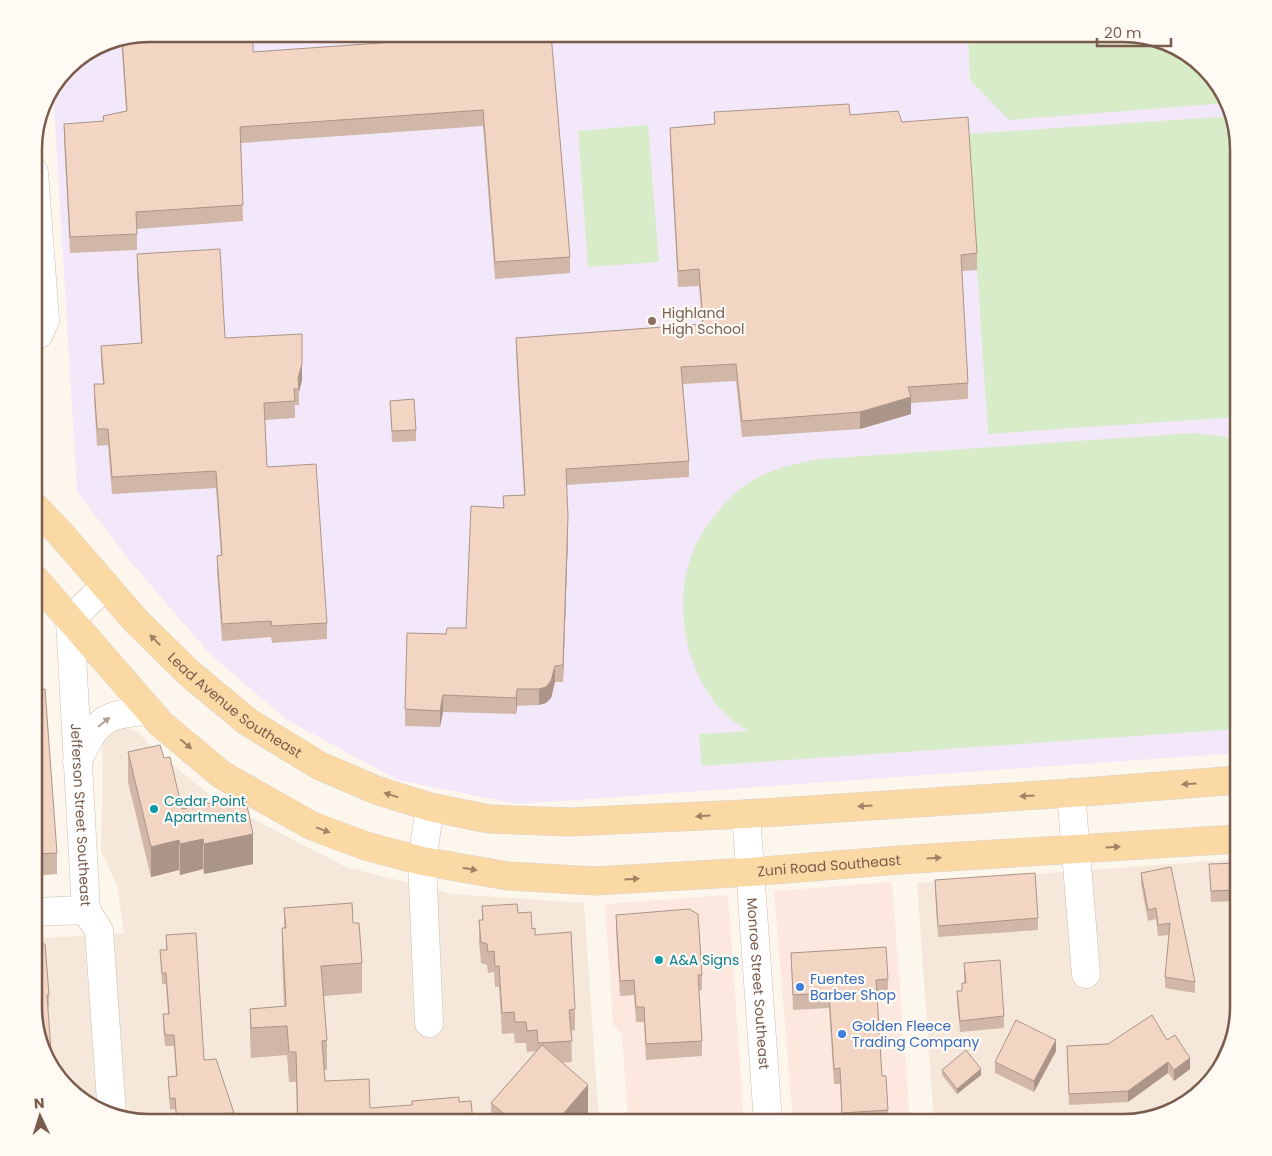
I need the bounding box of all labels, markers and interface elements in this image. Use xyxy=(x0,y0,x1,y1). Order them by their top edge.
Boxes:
scale bar xyxy=(1097,15,1171,47)
text: 20 m xyxy=(1104,22,1142,43)
place label: Highland High School xyxy=(662,303,744,339)
marker: Highland High School xyxy=(646,315,658,327)
one-way arrow xyxy=(150,634,162,646)
street label: Lead Avenue Southeast xyxy=(163,647,306,763)
one-way arrow xyxy=(97,717,110,728)
street label: Jefferson Street Southeast xyxy=(66,723,96,907)
one-way arrow xyxy=(179,739,192,750)
one-way arrow xyxy=(1181,780,1197,788)
one-way arrow xyxy=(383,790,398,798)
place label: Cedar Point Apartments xyxy=(164,791,247,827)
one-way arrow xyxy=(1019,792,1035,800)
marker: Cedar Point Apartments xyxy=(148,803,160,815)
one-way arrow xyxy=(857,803,873,811)
one-way arrow xyxy=(695,813,711,821)
one-way arrow xyxy=(316,826,331,834)
one-way arrow xyxy=(1106,842,1122,850)
street label: Zuni Road Southeast xyxy=(757,850,901,881)
one-way arrow xyxy=(926,854,942,862)
one-way arrow xyxy=(462,866,478,874)
one-way arrow xyxy=(624,874,640,882)
street label: Monroe Street Southeast xyxy=(742,897,774,1070)
place label: A&A Signs xyxy=(669,950,739,970)
marker: A&A Signs xyxy=(653,954,665,966)
place label: Fuentes Barber Shop xyxy=(810,969,896,1005)
marker: Fuentes Barber Shop xyxy=(794,981,806,993)
place label: Golden Fleece Trading Company xyxy=(852,1016,979,1052)
marker: Golden Fleece Trading Company xyxy=(836,1028,848,1040)
north arrow xyxy=(15,1091,65,1141)
text: N xyxy=(33,1093,45,1113)

